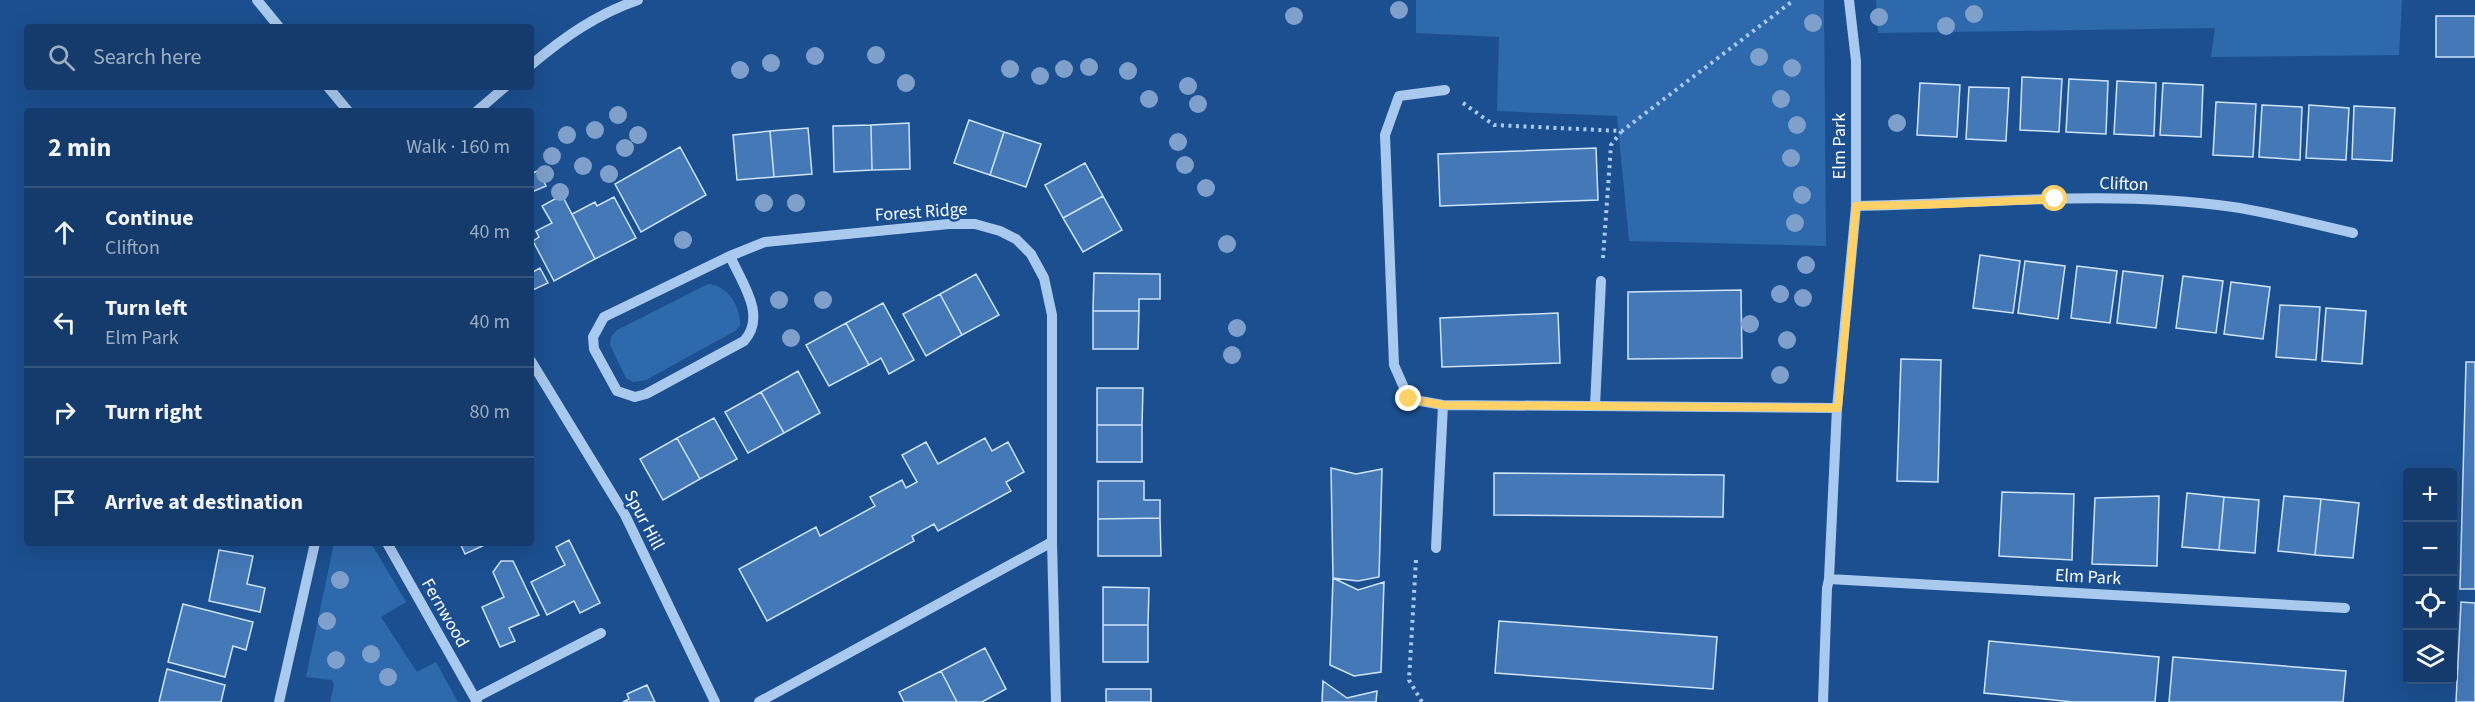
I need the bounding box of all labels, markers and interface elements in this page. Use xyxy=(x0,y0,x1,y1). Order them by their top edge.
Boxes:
search box xyxy=(24,24,534,90)
icon: search xyxy=(45,41,78,74)
text: Search here xyxy=(93,41,201,73)
street label: Elm Park xyxy=(1827,113,1852,179)
text: 2 min xyxy=(48,129,111,166)
text: Walk · 160 m xyxy=(406,133,510,161)
street label: Clifton xyxy=(2099,171,2149,197)
route start xyxy=(2041,185,2067,211)
street label: Forest Ridge xyxy=(874,196,968,228)
text: Continue xyxy=(105,202,194,234)
icon: ahead xyxy=(48,216,81,249)
text: 40 m xyxy=(470,218,510,246)
text: Clifton xyxy=(105,234,160,262)
text: Turn left xyxy=(105,292,187,324)
icon: left xyxy=(48,306,81,339)
text: 40 m xyxy=(470,308,510,336)
text: Elm Park xyxy=(105,324,179,352)
route end xyxy=(1395,385,1421,411)
icon: right xyxy=(48,396,81,429)
text: Turn right xyxy=(105,396,202,428)
text: 80 m xyxy=(470,398,510,426)
map controls xyxy=(2403,468,2457,684)
button: + xyxy=(2403,468,2457,522)
icon: arrive xyxy=(48,486,81,519)
text: Arrive at destination xyxy=(105,486,303,518)
street label: Spur Hill xyxy=(618,486,670,554)
button: − xyxy=(2403,522,2457,576)
street label: Elm Park xyxy=(2054,563,2122,591)
street label: Fernwood xyxy=(415,574,475,652)
button: locate xyxy=(2403,576,2457,630)
button: layers xyxy=(2403,630,2457,684)

